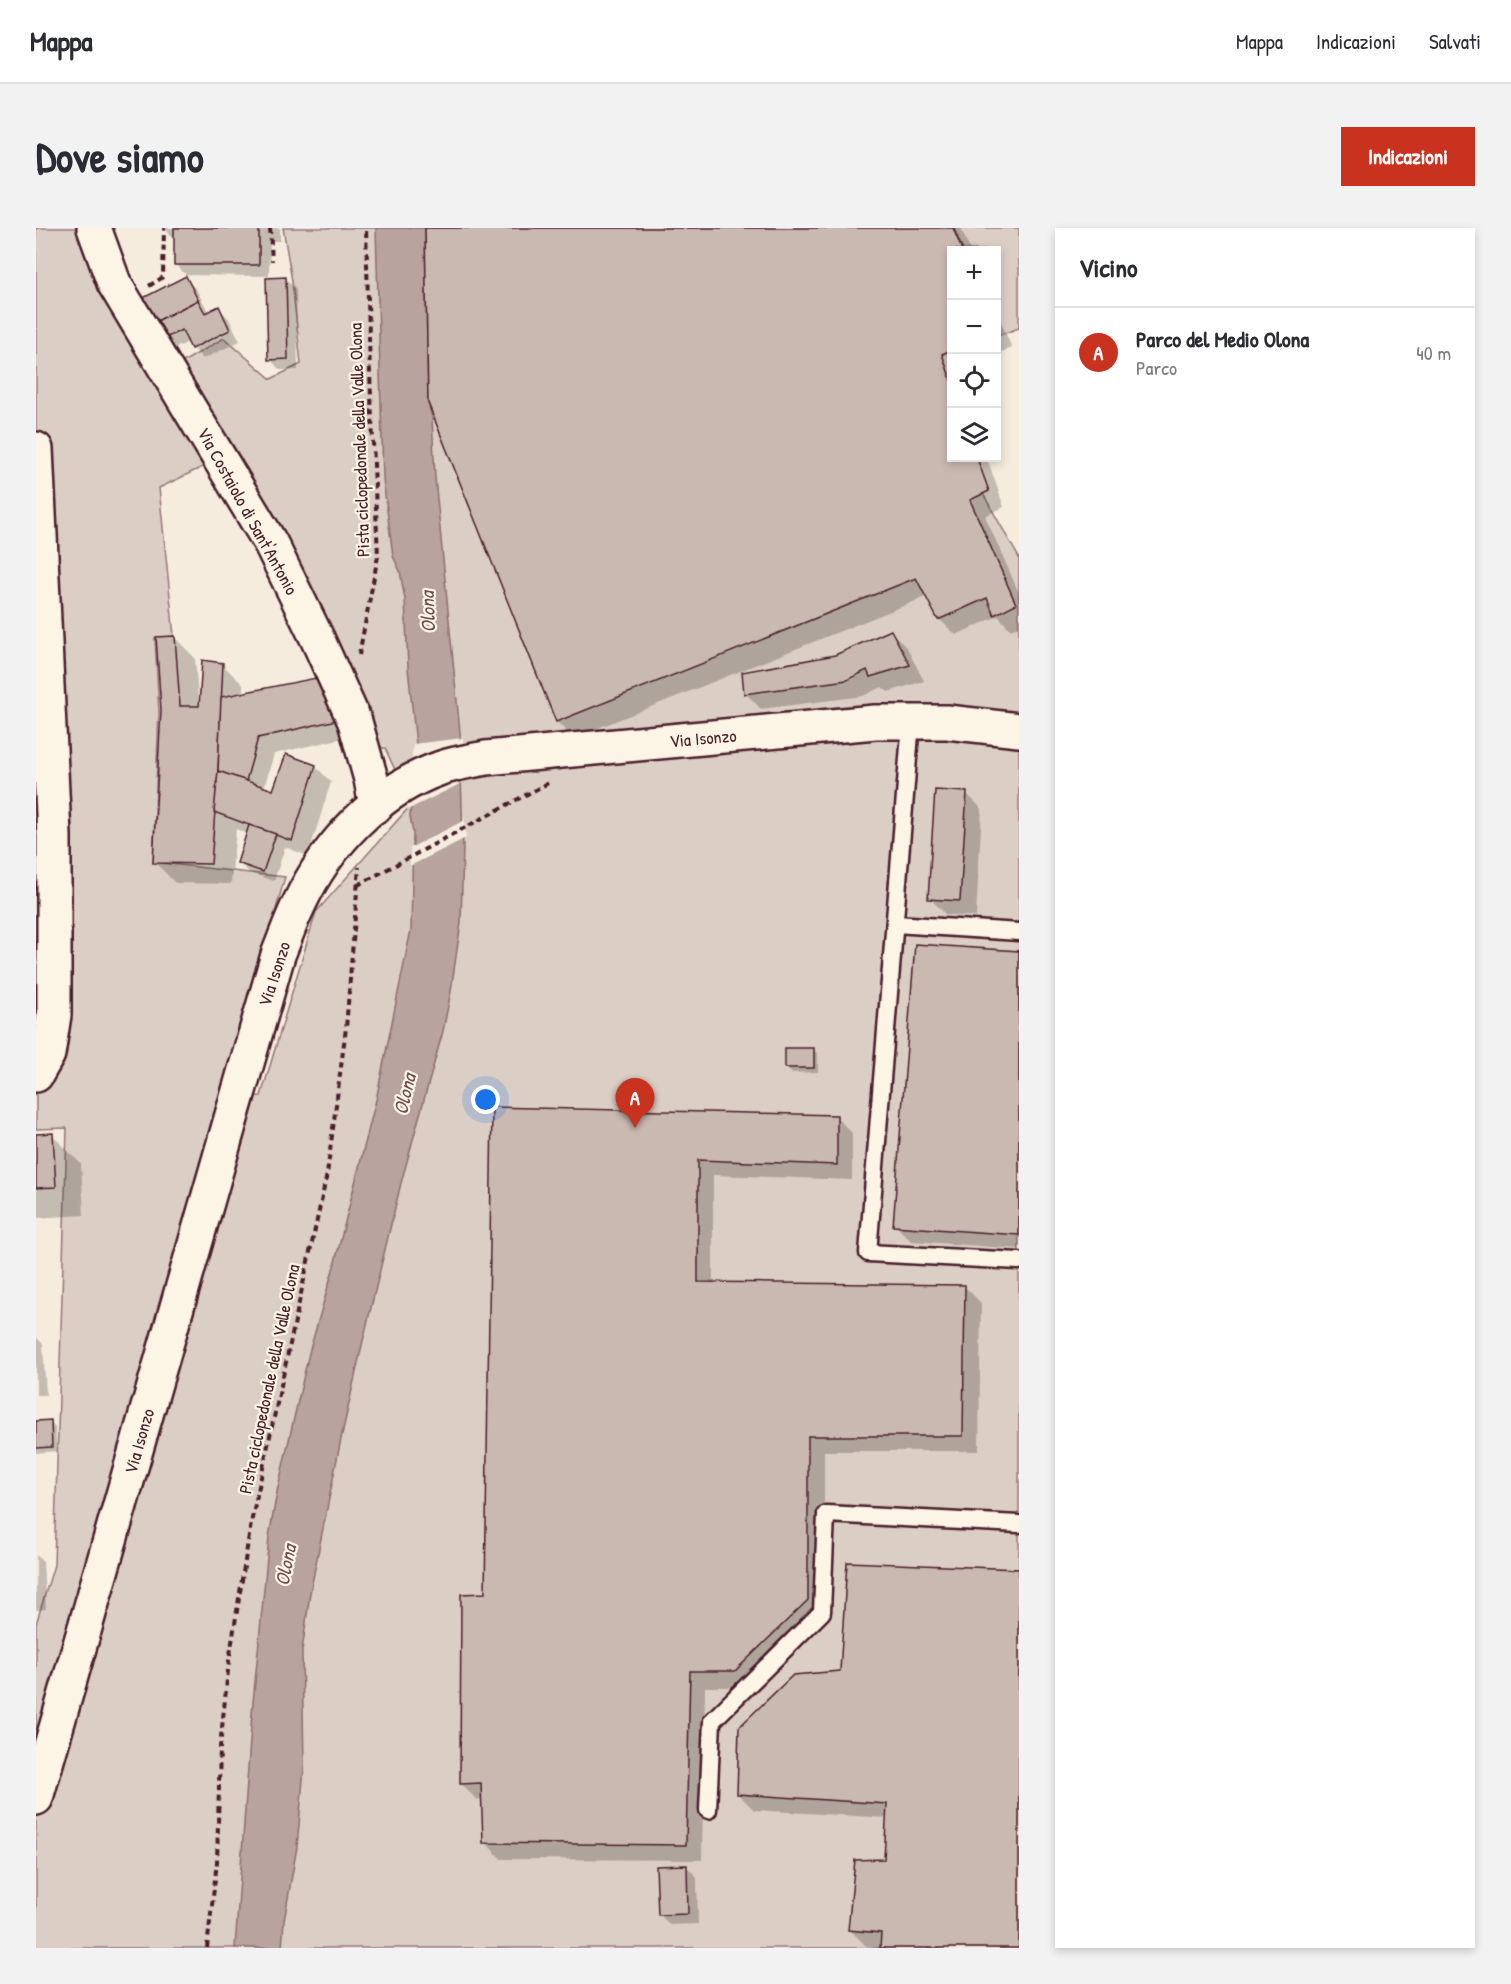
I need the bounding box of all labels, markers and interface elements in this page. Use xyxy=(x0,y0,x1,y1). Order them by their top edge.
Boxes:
text: Mappa xyxy=(30,22,93,60)
text: Mappa xyxy=(1236,27,1283,56)
text: Indicazioni xyxy=(1316,27,1396,56)
text: Salvati xyxy=(1429,27,1481,56)
button: Indicazioni xyxy=(1341,127,1475,186)
text: Dove siamo xyxy=(36,128,204,185)
map controls xyxy=(947,246,1001,462)
button: + xyxy=(947,246,1001,300)
text: Vicino xyxy=(1079,250,1138,285)
button: − xyxy=(947,300,1001,354)
street label: Pista ciclopedonale della Valle Olona xyxy=(342,323,376,557)
text: Parco del Medio Olona xyxy=(1136,324,1309,354)
text: A xyxy=(1094,339,1103,366)
text: 40 m xyxy=(1416,339,1451,366)
button: locate xyxy=(947,354,1001,408)
text: Parco xyxy=(1136,354,1177,381)
button: layers xyxy=(947,408,1001,462)
street label: Via Costaiolo di Sant'Antonio xyxy=(192,423,304,599)
water label: Olona xyxy=(413,589,441,633)
street label: Via Isonzo xyxy=(669,723,737,753)
street label: Via Isonzo xyxy=(252,938,296,1010)
water label: Olona xyxy=(386,1069,422,1117)
pin: A xyxy=(616,1078,654,1128)
your location xyxy=(471,1085,500,1114)
street label: Pista ciclopedonale della Valle Olona xyxy=(232,1262,306,1496)
street label: Via Isonzo xyxy=(118,1405,160,1477)
water label: Olona xyxy=(268,1540,303,1588)

